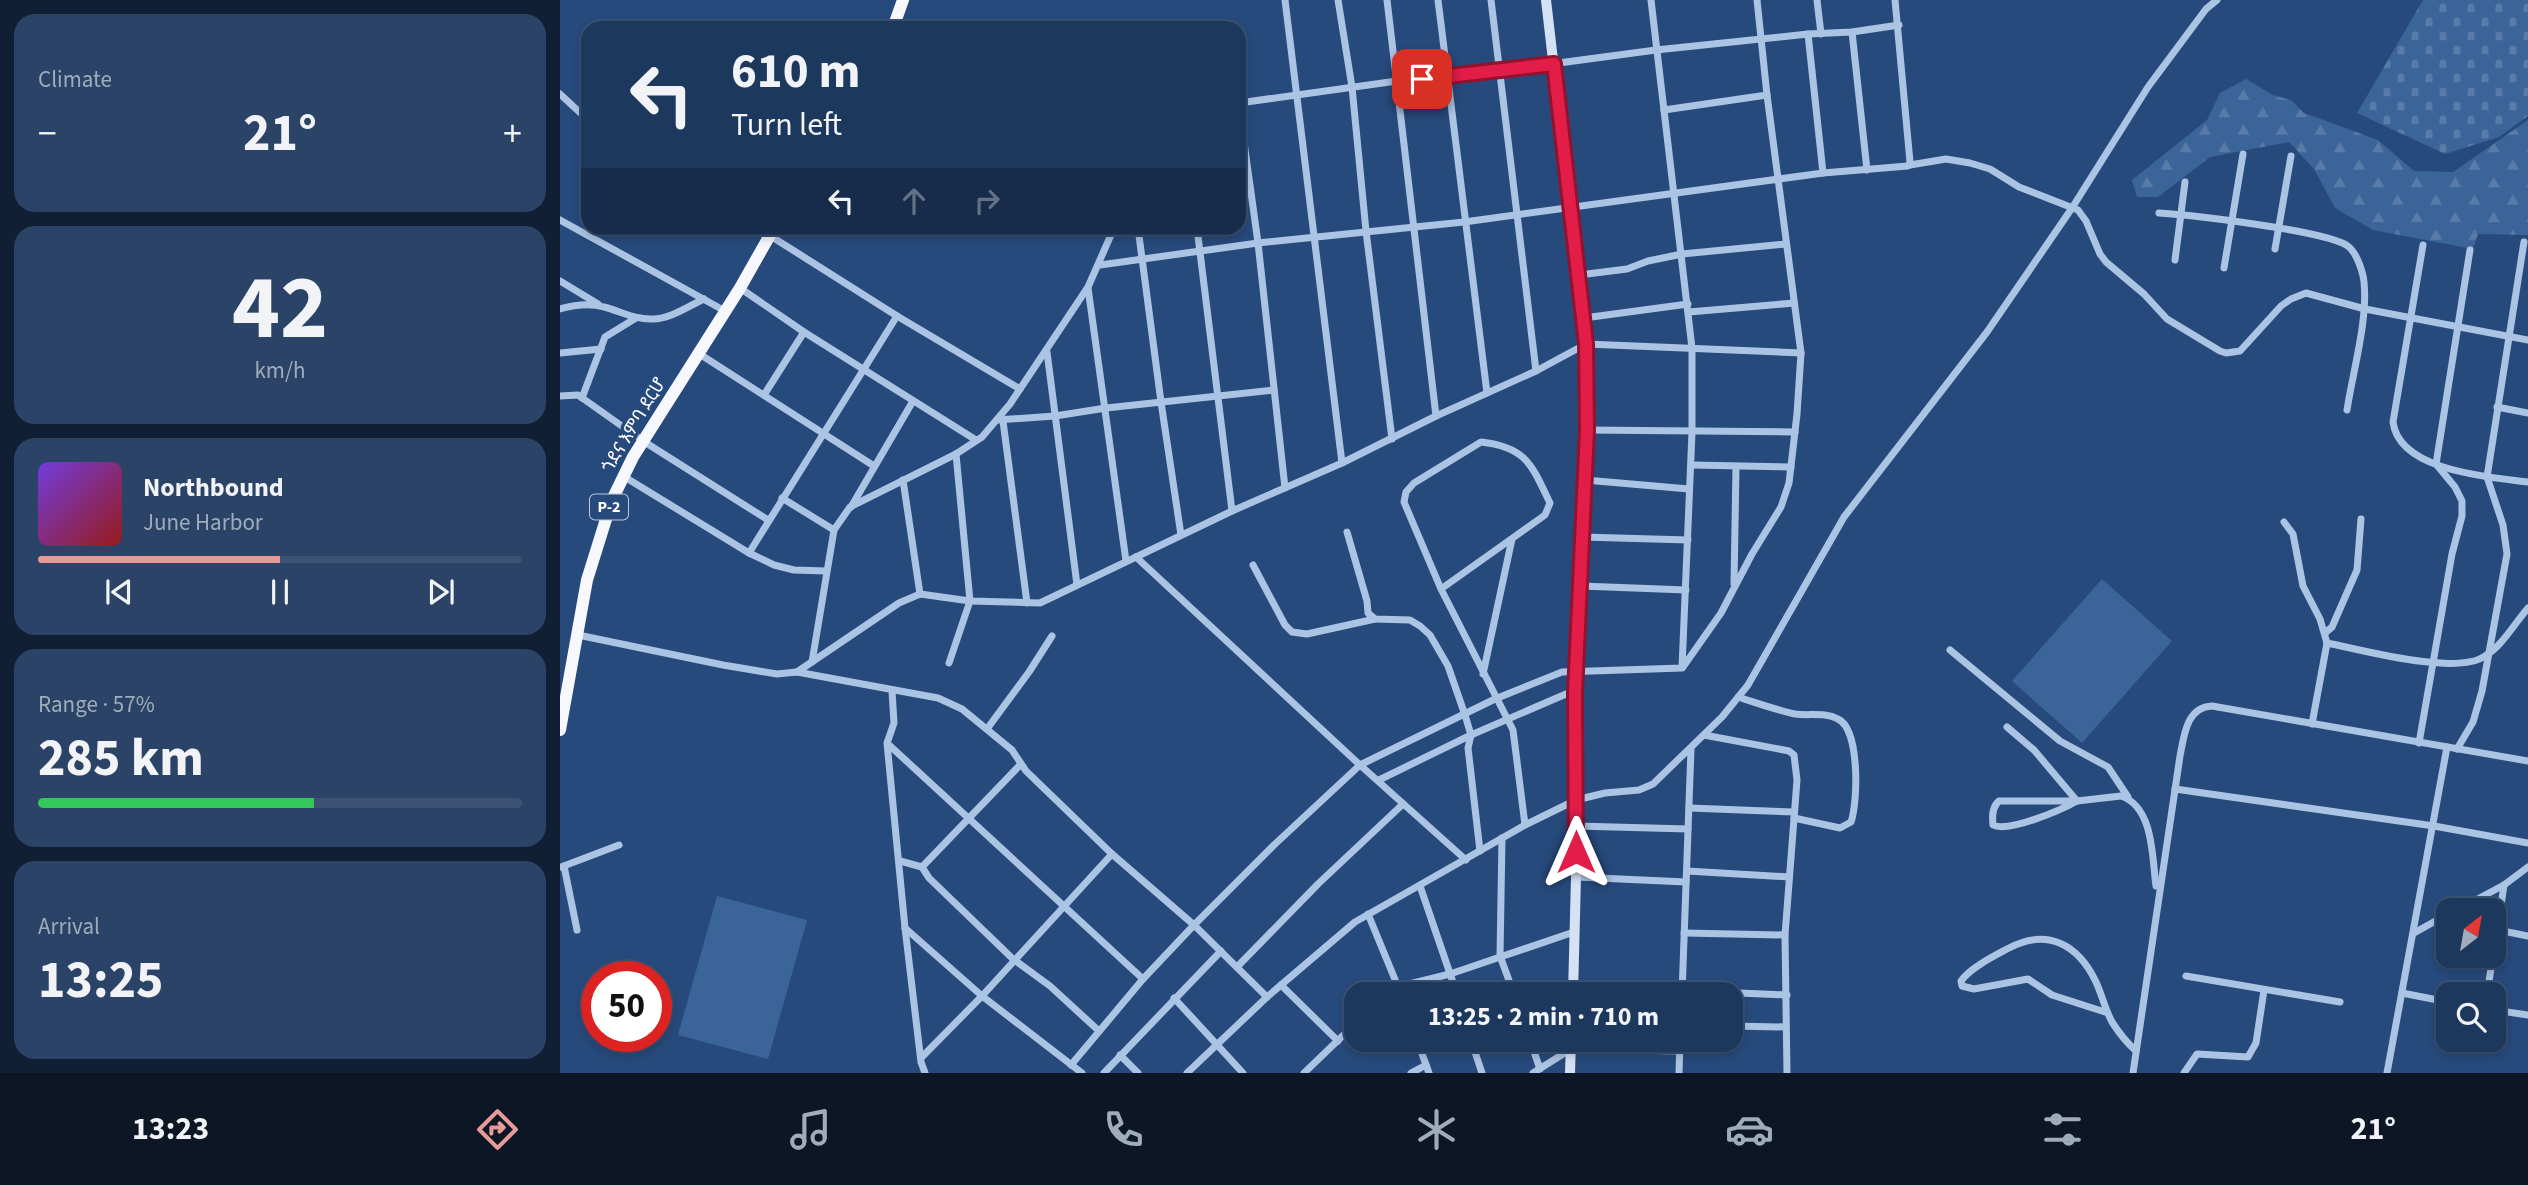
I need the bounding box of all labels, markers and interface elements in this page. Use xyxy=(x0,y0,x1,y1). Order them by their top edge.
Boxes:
text: 610 m xyxy=(731,37,860,107)
icon: left xyxy=(616,49,707,140)
pin xyxy=(1392,49,1452,109)
icon: arrive xyxy=(1403,60,1441,98)
text: Climate xyxy=(38,63,112,96)
text: 21° xyxy=(243,97,317,171)
text: Turn left xyxy=(731,102,842,148)
text: − xyxy=(38,107,57,161)
text: + xyxy=(503,107,522,161)
icon: left xyxy=(822,182,860,220)
icon: ahead xyxy=(895,182,933,220)
icon: right xyxy=(968,182,1006,220)
text: 42 xyxy=(232,244,328,373)
text: km/h xyxy=(254,354,306,387)
street label: ጎደና እምባ ደርሆ xyxy=(596,373,672,477)
text: Northbound xyxy=(143,469,284,506)
road number: P-2 xyxy=(590,494,628,520)
text: June Harbor xyxy=(143,506,263,539)
icon: previous xyxy=(100,573,138,611)
icon: pause xyxy=(261,573,299,611)
icon: next xyxy=(422,573,460,611)
text: Range · 57% xyxy=(38,688,155,721)
text: 285 km xyxy=(38,722,204,796)
position arrow xyxy=(1539,815,1613,889)
north arrow xyxy=(2436,898,2506,968)
map controls xyxy=(2436,898,2506,1052)
text: Arrival xyxy=(38,910,100,943)
text: 13:25 xyxy=(38,944,163,1018)
speed limit sign: 50 xyxy=(581,961,672,1052)
button: search xyxy=(2436,982,2506,1052)
text: 13:25 · 2 min · 710 m xyxy=(1428,998,1659,1035)
icon: directions xyxy=(473,1105,522,1154)
icon: music xyxy=(786,1105,835,1154)
icon: phone xyxy=(1099,1105,1148,1154)
icon: climate xyxy=(1412,1105,1461,1154)
icon: car xyxy=(1725,1105,1774,1154)
icon: filters xyxy=(2038,1105,2087,1154)
text: 13:23 xyxy=(132,1106,209,1152)
text: 21° xyxy=(2350,1106,2396,1152)

